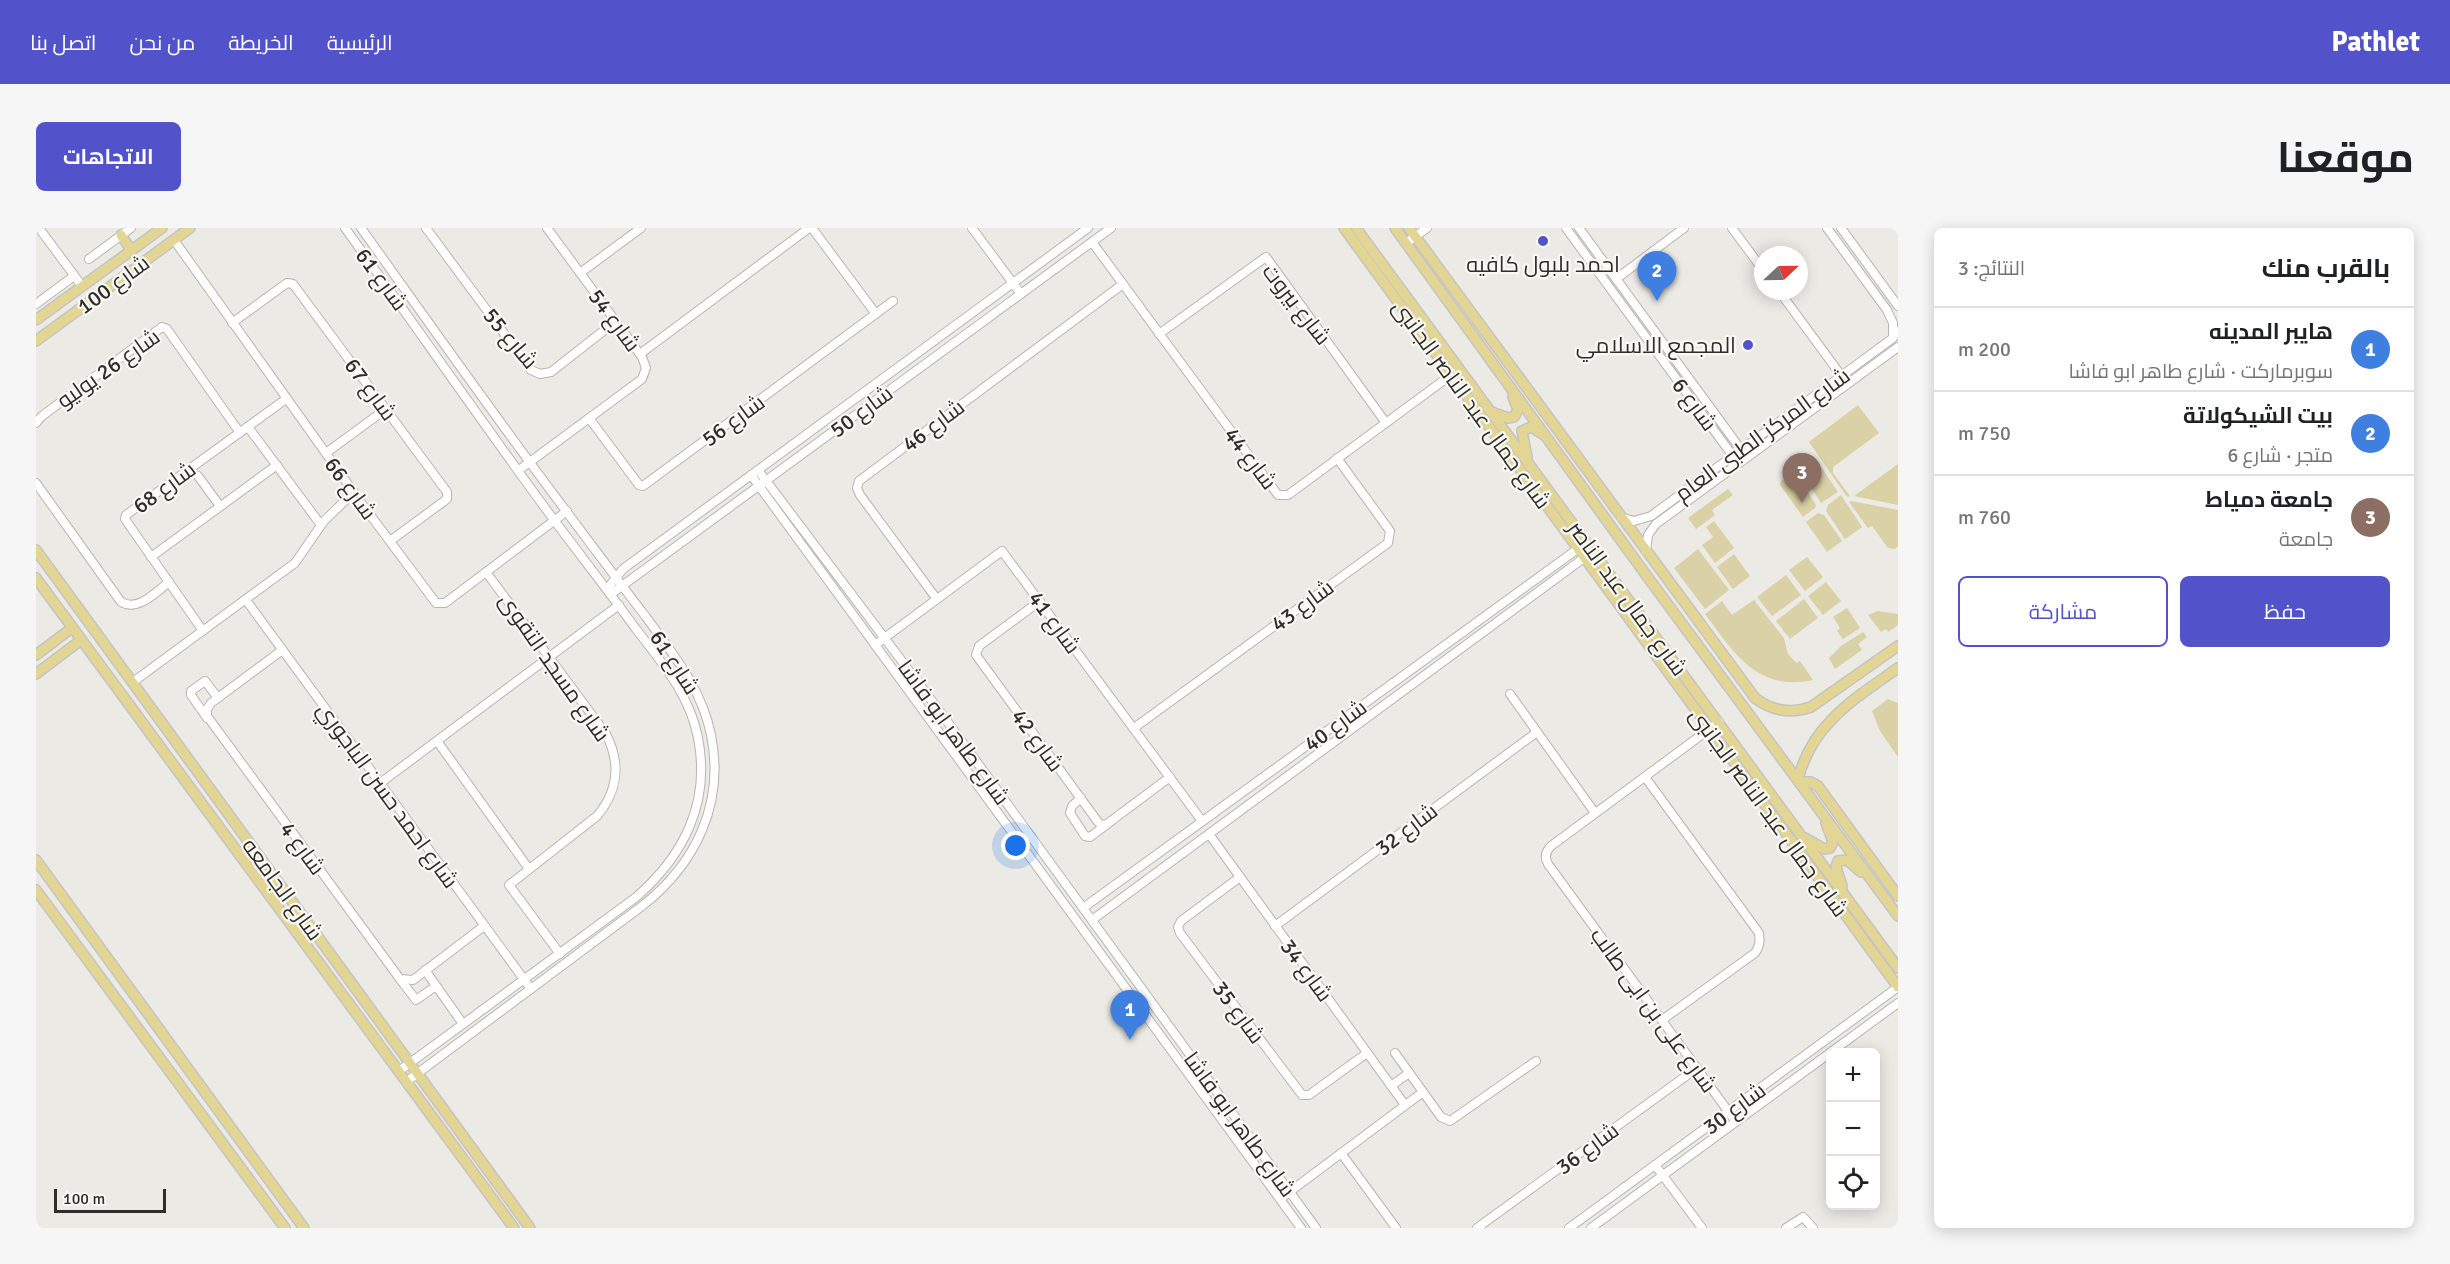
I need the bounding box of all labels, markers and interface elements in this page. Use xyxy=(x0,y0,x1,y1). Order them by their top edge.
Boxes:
text: Pathlet xyxy=(2331,25,2420,59)
text: اتصل بنا xyxy=(30,30,96,56)
text: من نحن xyxy=(129,30,195,56)
text: الخريطة xyxy=(228,30,294,56)
text: الرئيسية xyxy=(327,30,393,56)
button: الاتجاهات xyxy=(36,122,181,191)
text: موقعنا xyxy=(2277,133,2414,184)
marker: احمد بلبول كافيه xyxy=(1536,234,1550,248)
street label: شارع 61 xyxy=(349,243,413,317)
north arrow xyxy=(1754,246,1808,300)
street label: شارع 100 xyxy=(72,249,155,321)
place label: احمد بلبول كافيه xyxy=(1466,251,1620,278)
pin: 2 xyxy=(1638,251,1676,301)
text: بالقرب منك xyxy=(2262,253,2390,285)
text: النتائج: 3 xyxy=(1958,256,2025,281)
street label: شارع بيروت xyxy=(1256,258,1337,351)
street label: شارع 54 xyxy=(582,284,646,358)
street label: شارع جمال عبد الناصر الجانبى xyxy=(1386,294,1557,515)
street label: شارع 55 xyxy=(477,302,544,375)
text: هايبر المدينه xyxy=(2209,318,2333,345)
street label: شارع 26 يوليو xyxy=(51,323,166,415)
place label: المجمع الاسلامي xyxy=(1576,332,1736,362)
text: 200 m xyxy=(1958,337,2011,362)
text: 1 xyxy=(2365,337,2376,362)
marker: المجمع الاسلامي xyxy=(1741,338,1755,352)
street label: شارع 67 xyxy=(338,353,402,427)
text: سوبرماركت · شارع طاهر ابو فاشا xyxy=(2068,359,2333,384)
street label: شارع المركز الطبى العام xyxy=(1669,362,1856,509)
street label: شارع 6 xyxy=(1665,372,1723,437)
street label: شارع 50 xyxy=(825,380,899,444)
street label: شارع 56 xyxy=(697,389,771,453)
street label: شارع 46 xyxy=(897,393,970,458)
text: بيت الشيكولاتة xyxy=(2183,402,2333,429)
text: 750 m xyxy=(1958,421,2011,446)
text: 2 xyxy=(2365,421,2376,446)
street label: شارع 44 xyxy=(1218,422,1283,495)
text: متجر · شارع 6 xyxy=(2227,443,2333,468)
street label: شارع 66 xyxy=(318,452,382,526)
pin: 3 xyxy=(1782,454,1822,503)
street label: شارع 68 xyxy=(128,456,202,520)
text: جامعة دمياط xyxy=(2205,486,2333,513)
text: 760 m xyxy=(1958,505,2011,530)
text: 3 xyxy=(2365,505,2376,530)
street label: شارع جمال عبد الناصر xyxy=(1560,514,1693,682)
text: جامعة xyxy=(2279,527,2333,552)
street label: شارع 43 xyxy=(1266,574,1340,638)
button: مشاركة xyxy=(1958,576,2168,647)
button: حفظ xyxy=(2180,576,2390,647)
street label: شارع 41 xyxy=(1022,586,1086,660)
street label: شارع مسجد التقوى xyxy=(492,588,616,747)
street label: شارع 61 xyxy=(643,625,705,700)
street label: شارع طاهر ابو فاشا xyxy=(891,654,1015,811)
street label: شارع 40 xyxy=(1299,694,1373,758)
street label: شارع احمد حسن الباجوري xyxy=(309,697,464,895)
street label: شارع جمال عبد الناصر الجانبى xyxy=(1683,702,1854,923)
street label: شارع 42 xyxy=(1005,704,1069,778)
street label: شارع 32 xyxy=(1370,797,1443,862)
street label: شارع 4 xyxy=(273,816,331,881)
your location xyxy=(1001,831,1030,860)
street label: شارع الجامعه xyxy=(236,833,329,946)
street label: شارع على بن ابى طالب xyxy=(1584,922,1723,1099)
street label: شارع 34 xyxy=(1274,934,1338,1008)
street label: شارع 35 xyxy=(1206,976,1270,1050)
pin: 1 xyxy=(1110,990,1150,1040)
street label: شارع طاهر ابو فاشا xyxy=(1177,1046,1301,1203)
map controls xyxy=(1826,1048,1880,1210)
button: + xyxy=(1826,1048,1880,1102)
street label: شارع 30 xyxy=(1698,1077,1772,1141)
button: − xyxy=(1826,1102,1880,1156)
street label: شارع 36 xyxy=(1551,1117,1625,1181)
button: locate xyxy=(1826,1156,1880,1210)
scale bar xyxy=(54,1186,166,1214)
text: 100 m xyxy=(63,1189,105,1209)

